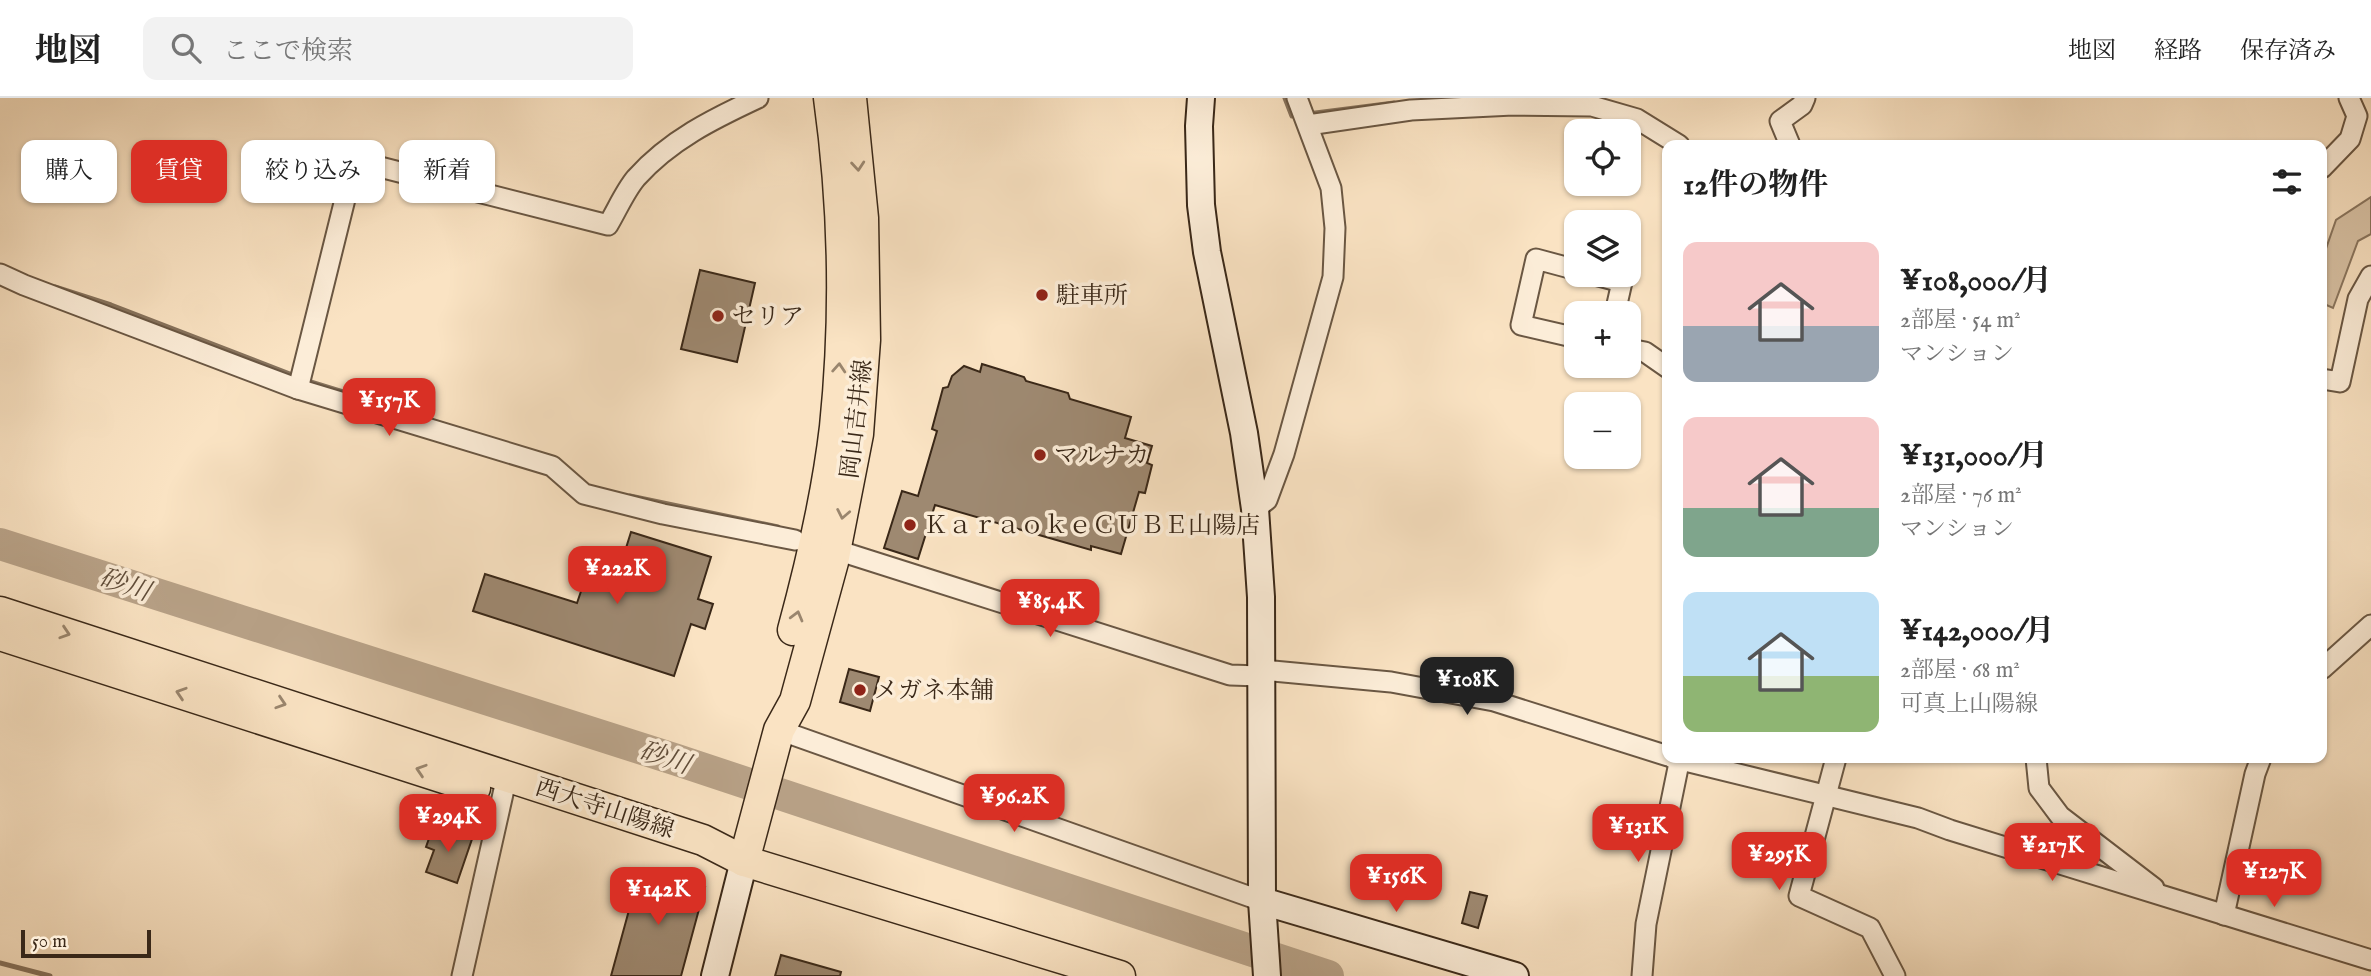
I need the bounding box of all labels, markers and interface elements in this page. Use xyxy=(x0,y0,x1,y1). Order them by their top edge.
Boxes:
search box xyxy=(143,17,633,80)
icon: search xyxy=(167,29,205,67)
text: 地図 xyxy=(35,31,101,73)
text: ここで検索 xyxy=(223,35,353,68)
text: 地図 xyxy=(2068,36,2116,67)
text: 経路 xyxy=(2154,36,2202,67)
text: 保存済み xyxy=(2240,36,2336,67)
map controls xyxy=(1564,119,1641,469)
button: locate xyxy=(1564,119,1641,196)
chip: 購入 xyxy=(21,140,117,203)
chip: 賃貸 xyxy=(131,140,227,203)
chip: 絞り込み xyxy=(241,140,385,203)
chip: 新着 xyxy=(399,140,495,203)
one-way arrow xyxy=(850,161,865,172)
icon: filters xyxy=(2268,163,2306,201)
text: 12件の物件 xyxy=(1683,167,1828,205)
button: layers xyxy=(1564,210,1641,287)
text: ¥108,000/月 xyxy=(1900,263,2052,301)
icon: home xyxy=(1739,270,1823,354)
place label: 駐車所 xyxy=(1056,281,1128,312)
marker: 駐車所 xyxy=(1034,287,1050,303)
button: + xyxy=(1564,301,1641,378)
place label: セリア xyxy=(732,302,804,333)
text: 2部屋 · 54 m² xyxy=(1900,306,2021,335)
marker: セリア xyxy=(710,308,726,324)
text: マンション xyxy=(1900,340,2014,369)
street label: 岡山吉井線 xyxy=(835,358,880,481)
one-way arrow xyxy=(831,362,846,373)
pin: ¥157K xyxy=(340,378,438,438)
text: ¥157K xyxy=(358,386,420,415)
button: − xyxy=(1564,392,1641,469)
text: ¥131,000/月 xyxy=(1900,438,2048,476)
place label: マルナカ xyxy=(1054,441,1150,472)
icon: home xyxy=(1739,445,1823,529)
marker: マルナカ xyxy=(1032,447,1048,463)
text: 2部屋 · 76 m² xyxy=(1900,481,2022,510)
one-way arrow xyxy=(836,508,851,520)
place label: ＫａｒａｏｋｅＣＵＢＥ山陽店 xyxy=(924,511,1260,542)
text: マンション xyxy=(1900,515,2014,544)
marker: ＫａｒａｏｋｅＣＵＢＥ山陽店 xyxy=(902,517,918,533)
pin: ¥222K xyxy=(568,546,666,606)
text: ¥222K xyxy=(584,554,650,583)
water label: 砂川 xyxy=(95,562,157,610)
pin: ¥85.4K xyxy=(993,580,1107,639)
text: ¥85.4K xyxy=(1016,587,1084,616)
one-way arrow xyxy=(789,610,803,622)
text: ¥142,000/月 xyxy=(1900,613,2054,651)
icon: home xyxy=(1739,620,1823,704)
one-way arrow xyxy=(59,625,71,640)
text: 2部屋 · 68 m² xyxy=(1900,656,2020,685)
pin: ¥108K xyxy=(1418,658,1516,717)
text: ¥108K xyxy=(1436,665,1498,694)
place label: メガネ本舗 xyxy=(874,676,994,707)
marker: メガネ本舗 xyxy=(852,682,868,698)
one-way arrow xyxy=(175,687,187,701)
text: 可真上山陽線 xyxy=(1900,690,2038,719)
one-way arrow xyxy=(275,695,287,710)
water label: 砂川 xyxy=(635,735,697,783)
one-way arrow xyxy=(415,764,427,778)
street label: 西大寺山陽線 xyxy=(531,772,678,846)
pin: ¥96.2K xyxy=(957,774,1071,834)
text: ¥96.2K xyxy=(980,782,1048,811)
pin: ¥294K xyxy=(399,794,497,854)
text: ¥294K xyxy=(415,802,481,831)
pin: ¥131K xyxy=(1589,804,1687,864)
text: ¥131K xyxy=(1608,812,1668,841)
pin: ¥217K xyxy=(2003,824,2101,883)
text: ¥217K xyxy=(2020,831,2084,860)
pin: ¥295K xyxy=(1730,832,1828,892)
text: ¥295K xyxy=(1748,840,1810,869)
pin: ¥127K xyxy=(2225,850,2323,909)
pin: ¥156K xyxy=(1347,854,1445,914)
text: ¥127K xyxy=(2242,857,2306,886)
text: ¥156K xyxy=(1366,862,1426,891)
pin: ¥142K xyxy=(609,868,707,927)
text: ¥142K xyxy=(626,875,690,904)
scale bar xyxy=(21,927,150,959)
text: 50 m xyxy=(32,930,67,954)

